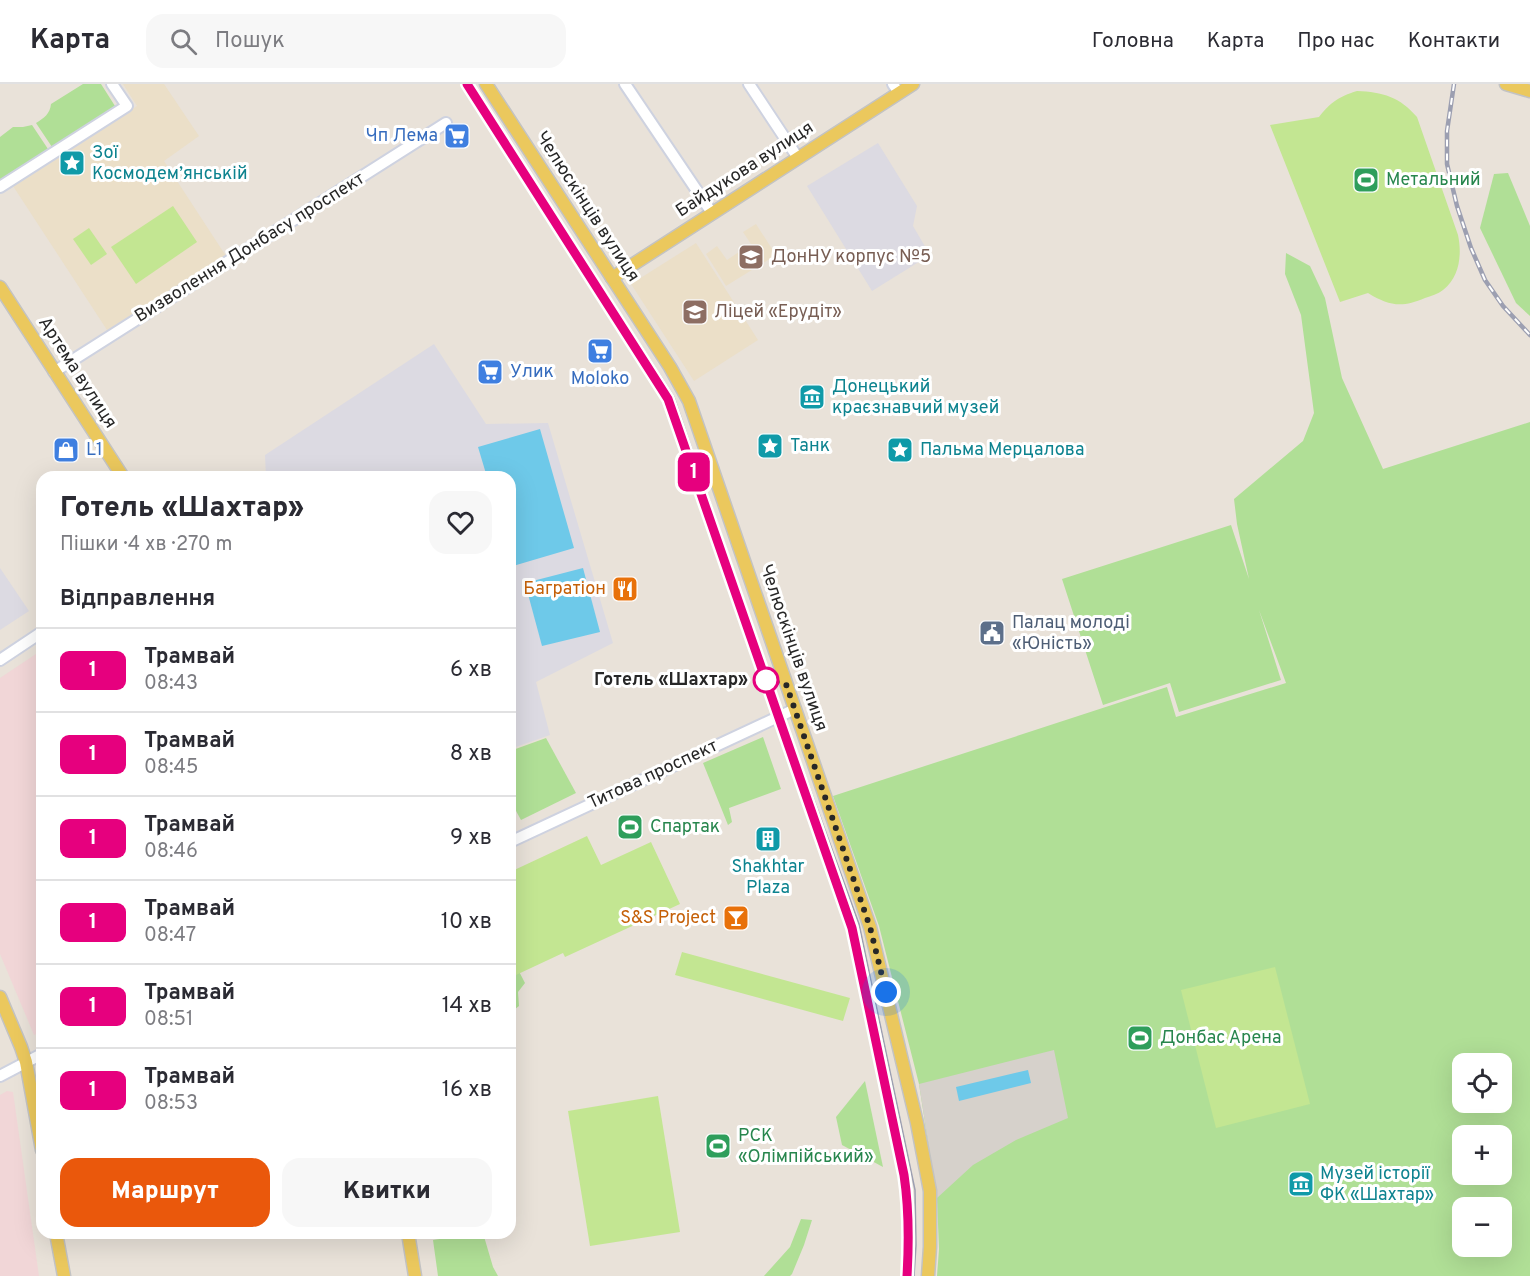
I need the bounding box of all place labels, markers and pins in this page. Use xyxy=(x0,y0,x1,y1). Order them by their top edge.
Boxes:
supermarket icon: Чп Лема xyxy=(442,121,472,151)
place label: Чп Лема xyxy=(365,125,438,148)
place label: Зої Космодем’янській xyxy=(92,142,248,186)
place icon: Зої Космодем’янській xyxy=(57,148,87,178)
sports icon: Метальний xyxy=(1351,165,1381,195)
place label: Метальний xyxy=(1386,169,1481,192)
school or university icon: ДонНУ корпус №5 xyxy=(736,242,766,272)
place label: ДонНУ корпус №5 xyxy=(771,246,931,269)
school or university icon: Ліцей «Ерудіт» xyxy=(680,297,710,327)
place label: Ліцей «Ерудіт» xyxy=(714,301,842,324)
supermarket icon: Moloko xyxy=(585,336,615,366)
supermarket icon: Улик xyxy=(475,357,505,387)
place label: Улик xyxy=(510,361,554,384)
place label: Moloko xyxy=(571,368,629,391)
place label: Донецький краєзнавчий музей xyxy=(832,376,999,420)
museum icon: Донецький краєзнавчий музей xyxy=(797,382,827,412)
place icon: Танк xyxy=(755,431,785,461)
shop icon: L1 xyxy=(51,435,81,465)
place label: Танк xyxy=(790,435,830,458)
place icon: Пальма Мерцалова xyxy=(885,435,915,465)
place label: L1 xyxy=(86,439,103,462)
place label: Пальма Мерцалова xyxy=(920,439,1084,462)
restaurant icon: Багратіон xyxy=(610,574,640,604)
place label: Багратіон xyxy=(523,578,606,601)
place label: Палац молоді «Юність» xyxy=(1012,612,1130,656)
public building icon: Палац молоді «Юність» xyxy=(977,618,1007,648)
marker: Готель «Шахтар» xyxy=(753,667,779,693)
place label: Готель «Шахтар» xyxy=(594,669,748,692)
sports icon: Спартак xyxy=(615,812,645,842)
place label: Спартак xyxy=(650,816,720,839)
building icon: Shakhtar Plaza xyxy=(753,824,783,854)
place label: Shakhtar Plaza xyxy=(731,856,805,900)
bar icon: S&S Project xyxy=(721,903,751,933)
place label: S&S Project xyxy=(620,907,716,930)
sports icon: Донбас Арена xyxy=(1125,1023,1155,1053)
place label: Донбас Арена xyxy=(1160,1027,1281,1050)
place label: РСК «Олімпійський» xyxy=(738,1125,873,1169)
sports icon: РСК «Олімпійський» xyxy=(703,1131,733,1161)
place label: Музей історії ФК «Шахтар» xyxy=(1320,1163,1434,1207)
museum icon: Музей історії ФК «Шахтар» xyxy=(1286,1169,1316,1199)

